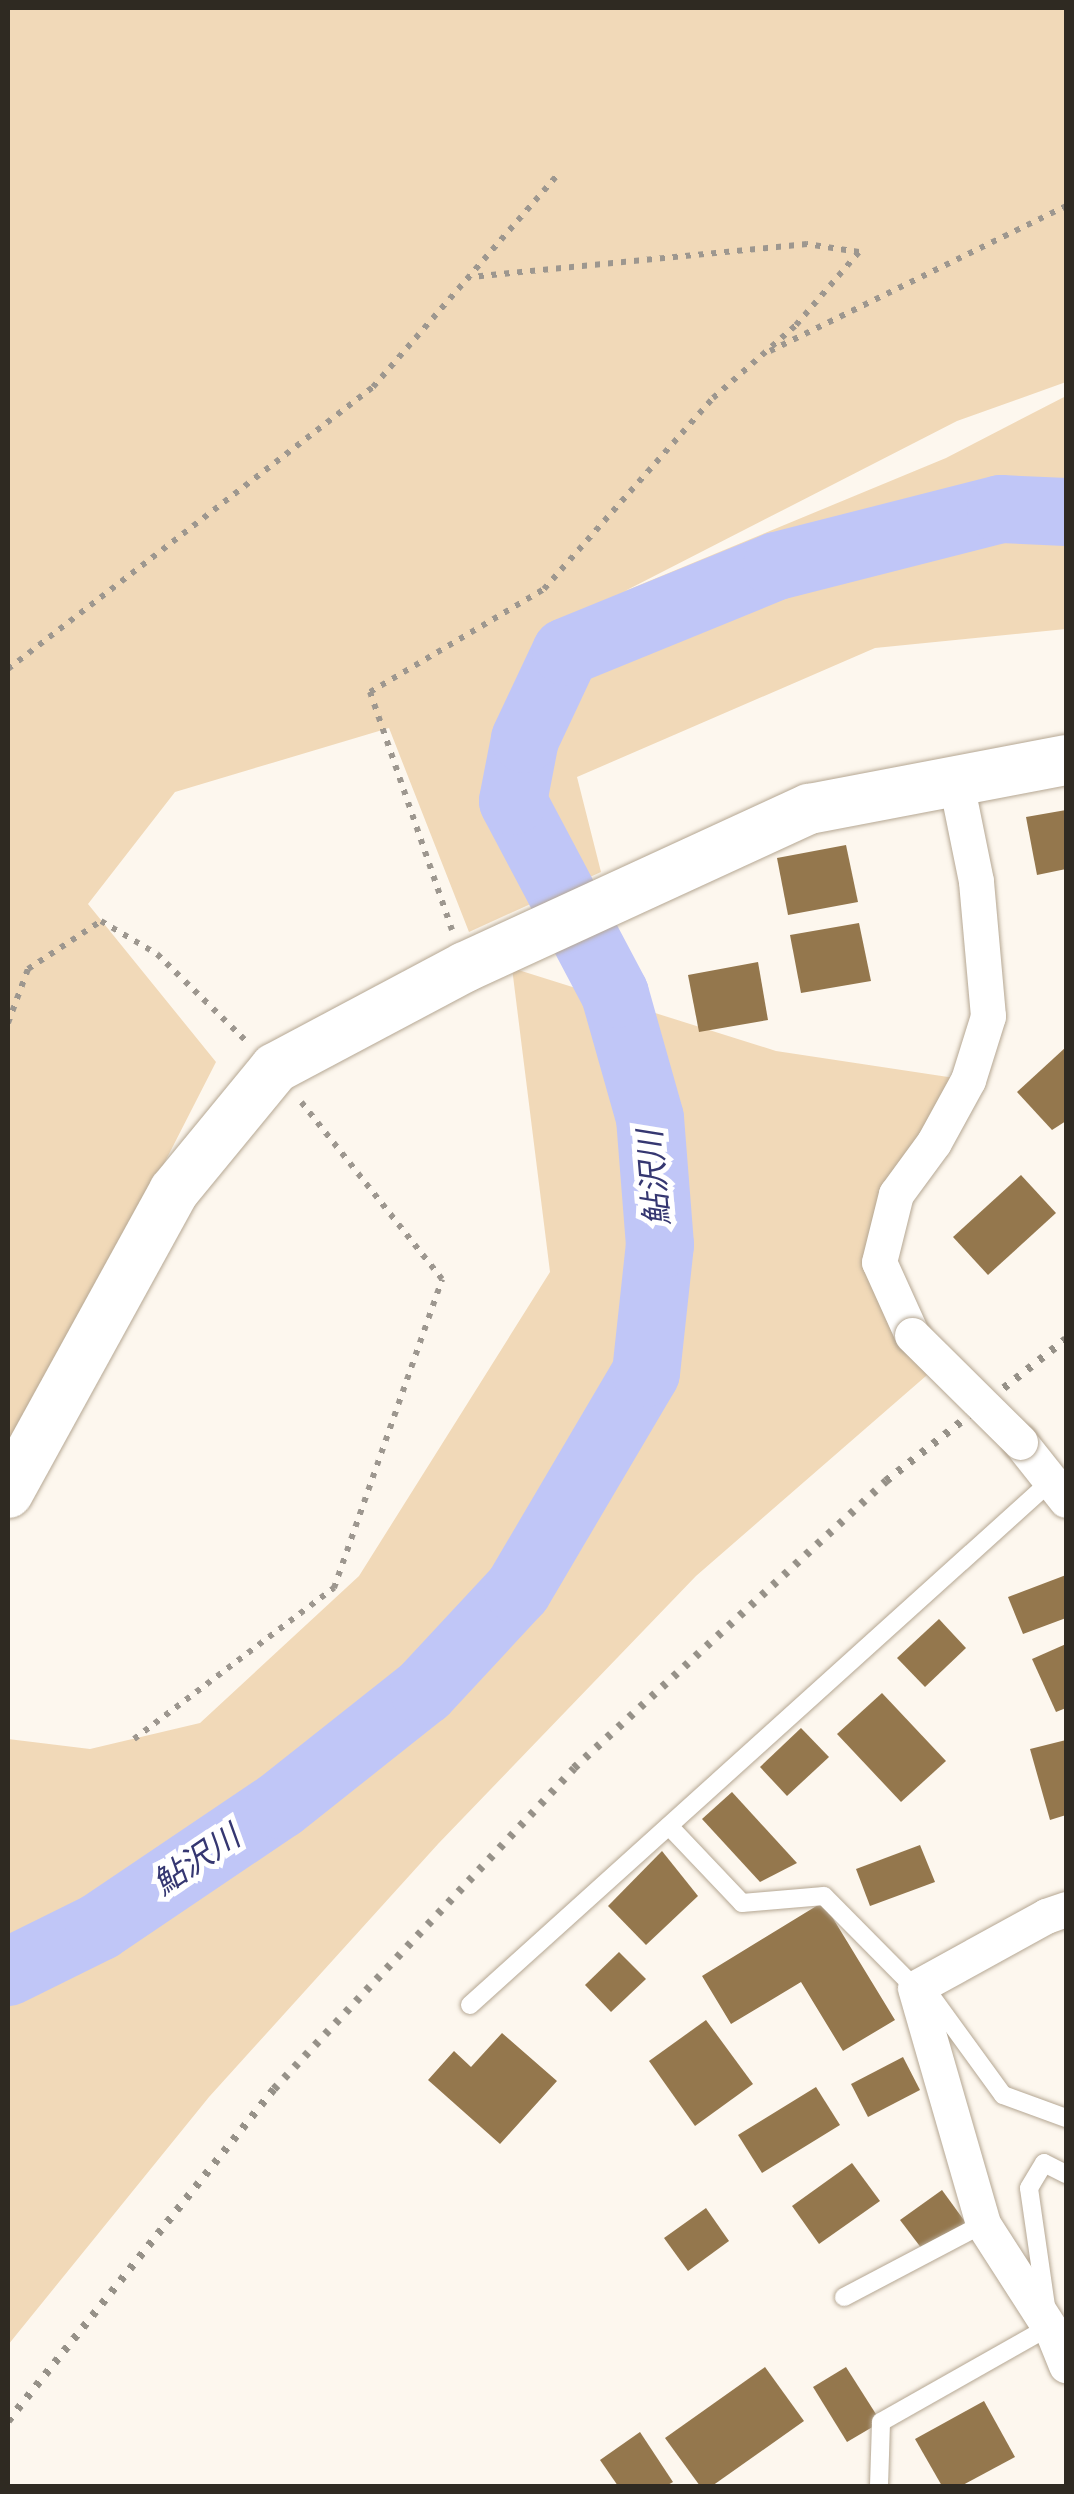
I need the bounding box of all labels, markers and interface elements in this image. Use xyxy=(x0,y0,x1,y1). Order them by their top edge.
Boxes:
water label: 鮎沢川 xyxy=(632,1129,678,1227)
water label: 鮎沢川 xyxy=(146,1818,248,1904)

